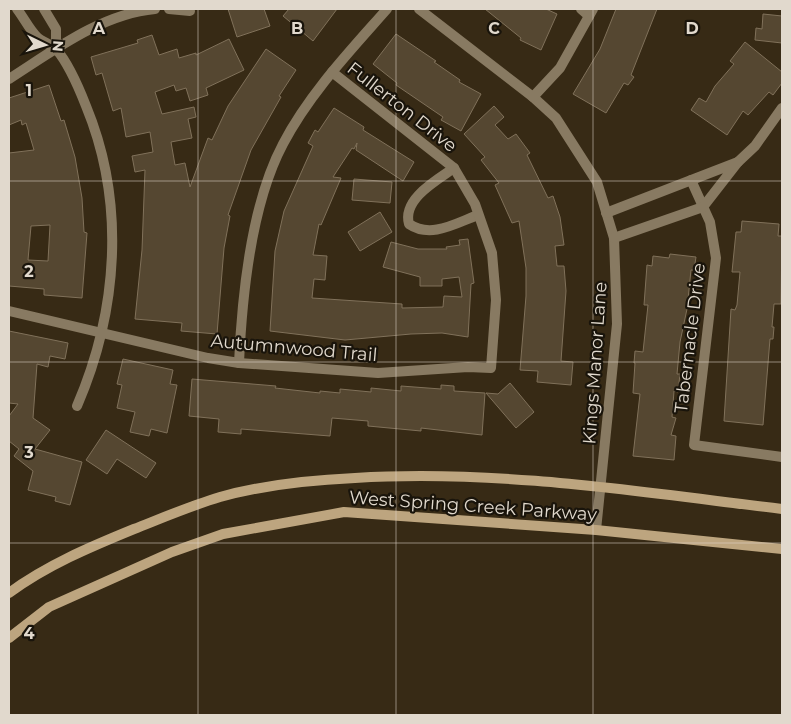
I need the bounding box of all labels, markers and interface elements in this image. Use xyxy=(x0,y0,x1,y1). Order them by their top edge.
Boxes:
text: A xyxy=(92,19,106,38)
text: B xyxy=(291,19,303,38)
text: C xyxy=(488,19,500,38)
text: D xyxy=(685,19,699,38)
north arrow xyxy=(20,20,70,70)
text: N xyxy=(48,40,67,53)
street label: Fullerton Drive xyxy=(343,57,461,157)
text: 1 xyxy=(26,81,32,100)
text: 2 xyxy=(24,262,34,281)
street label: Tabernacle Drive xyxy=(670,262,710,414)
street label: Kings Manor Lane xyxy=(578,281,612,445)
street label: Autumnwood Trail xyxy=(210,330,378,366)
text: 3 xyxy=(23,443,34,462)
street label: West Spring Creek Parkway xyxy=(348,486,598,526)
text: 4 xyxy=(23,624,35,643)

